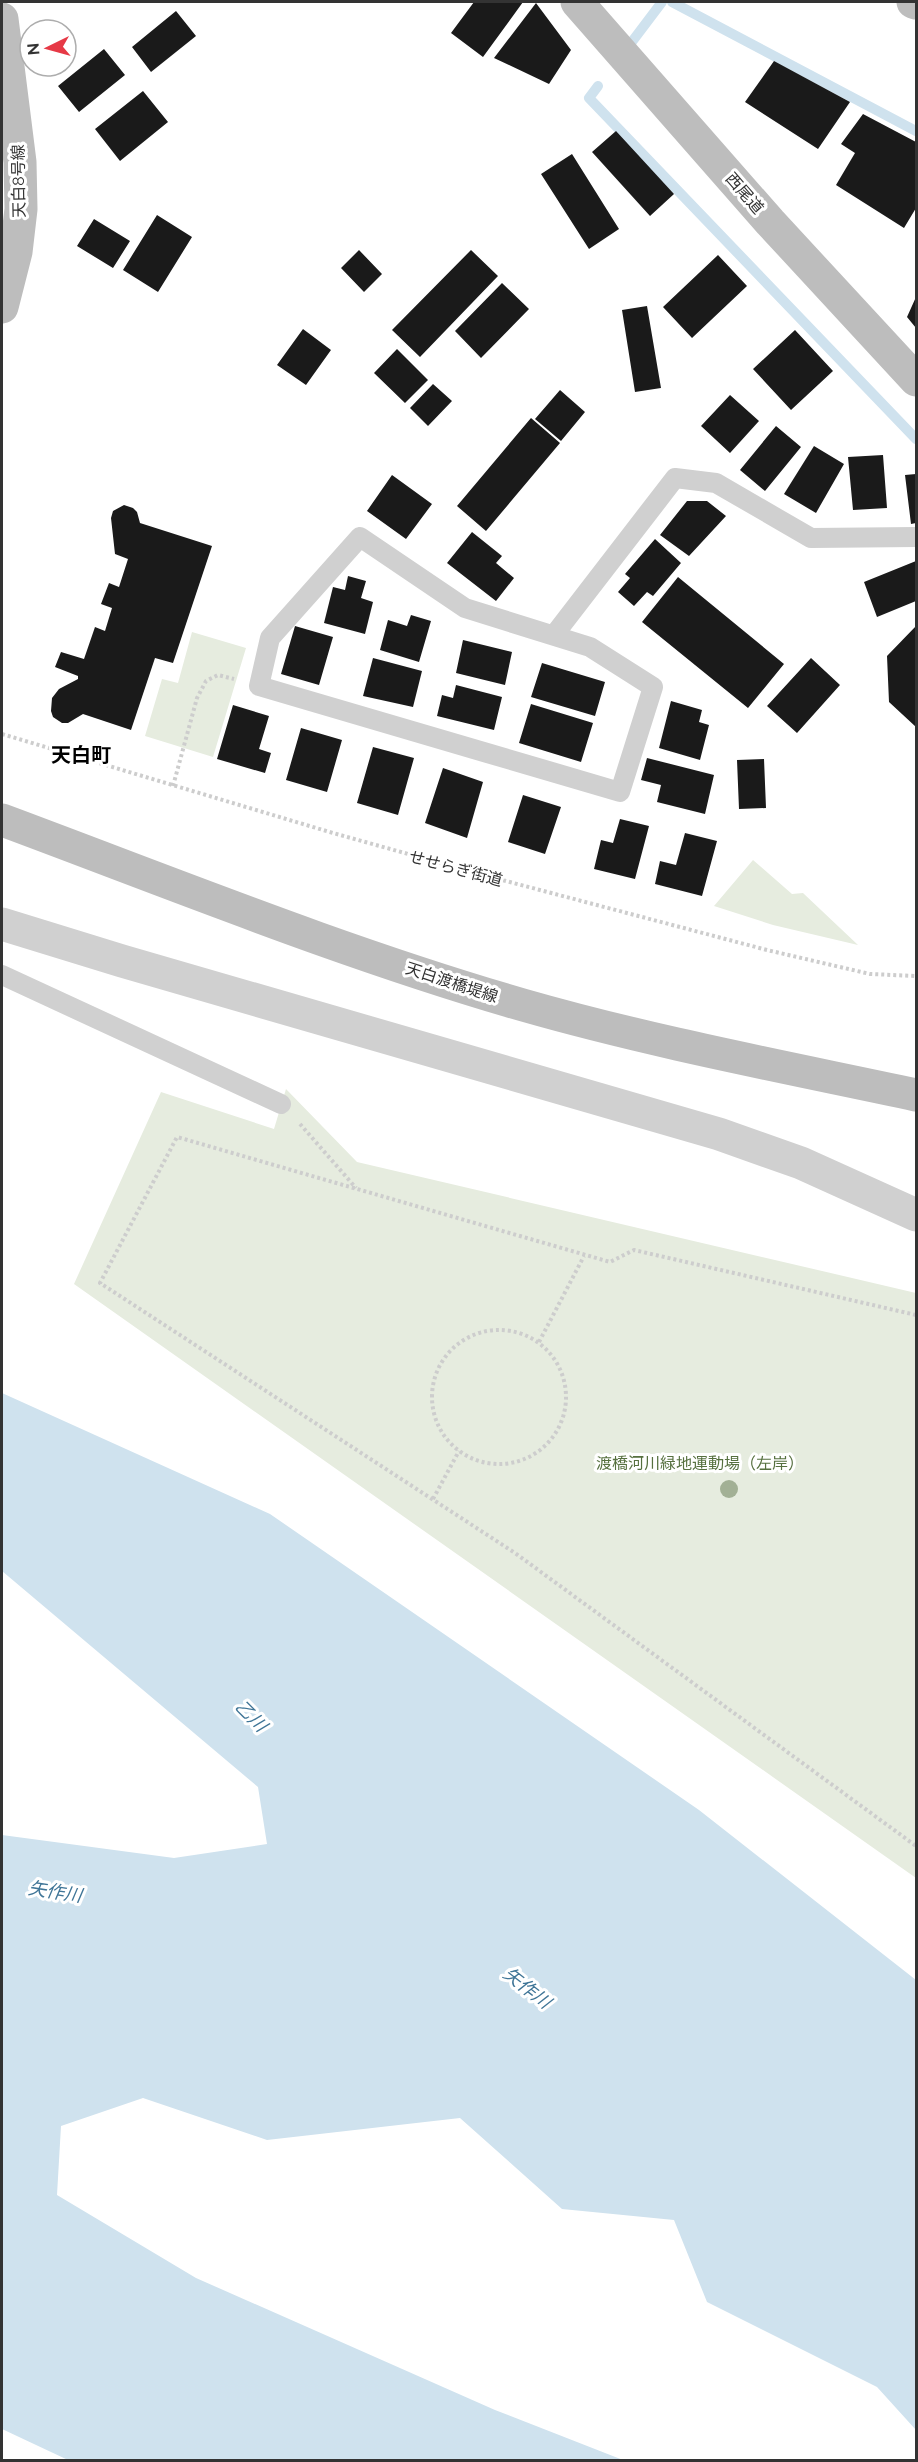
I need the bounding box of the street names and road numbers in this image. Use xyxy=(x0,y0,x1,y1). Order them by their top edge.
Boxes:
street label: 天白8号線 xyxy=(8,144,29,218)
street label: 西尾道 xyxy=(722,169,768,218)
street label: せせらぎ街道 xyxy=(407,847,505,890)
street label: 天白渡橋堤線 xyxy=(403,959,500,1006)

